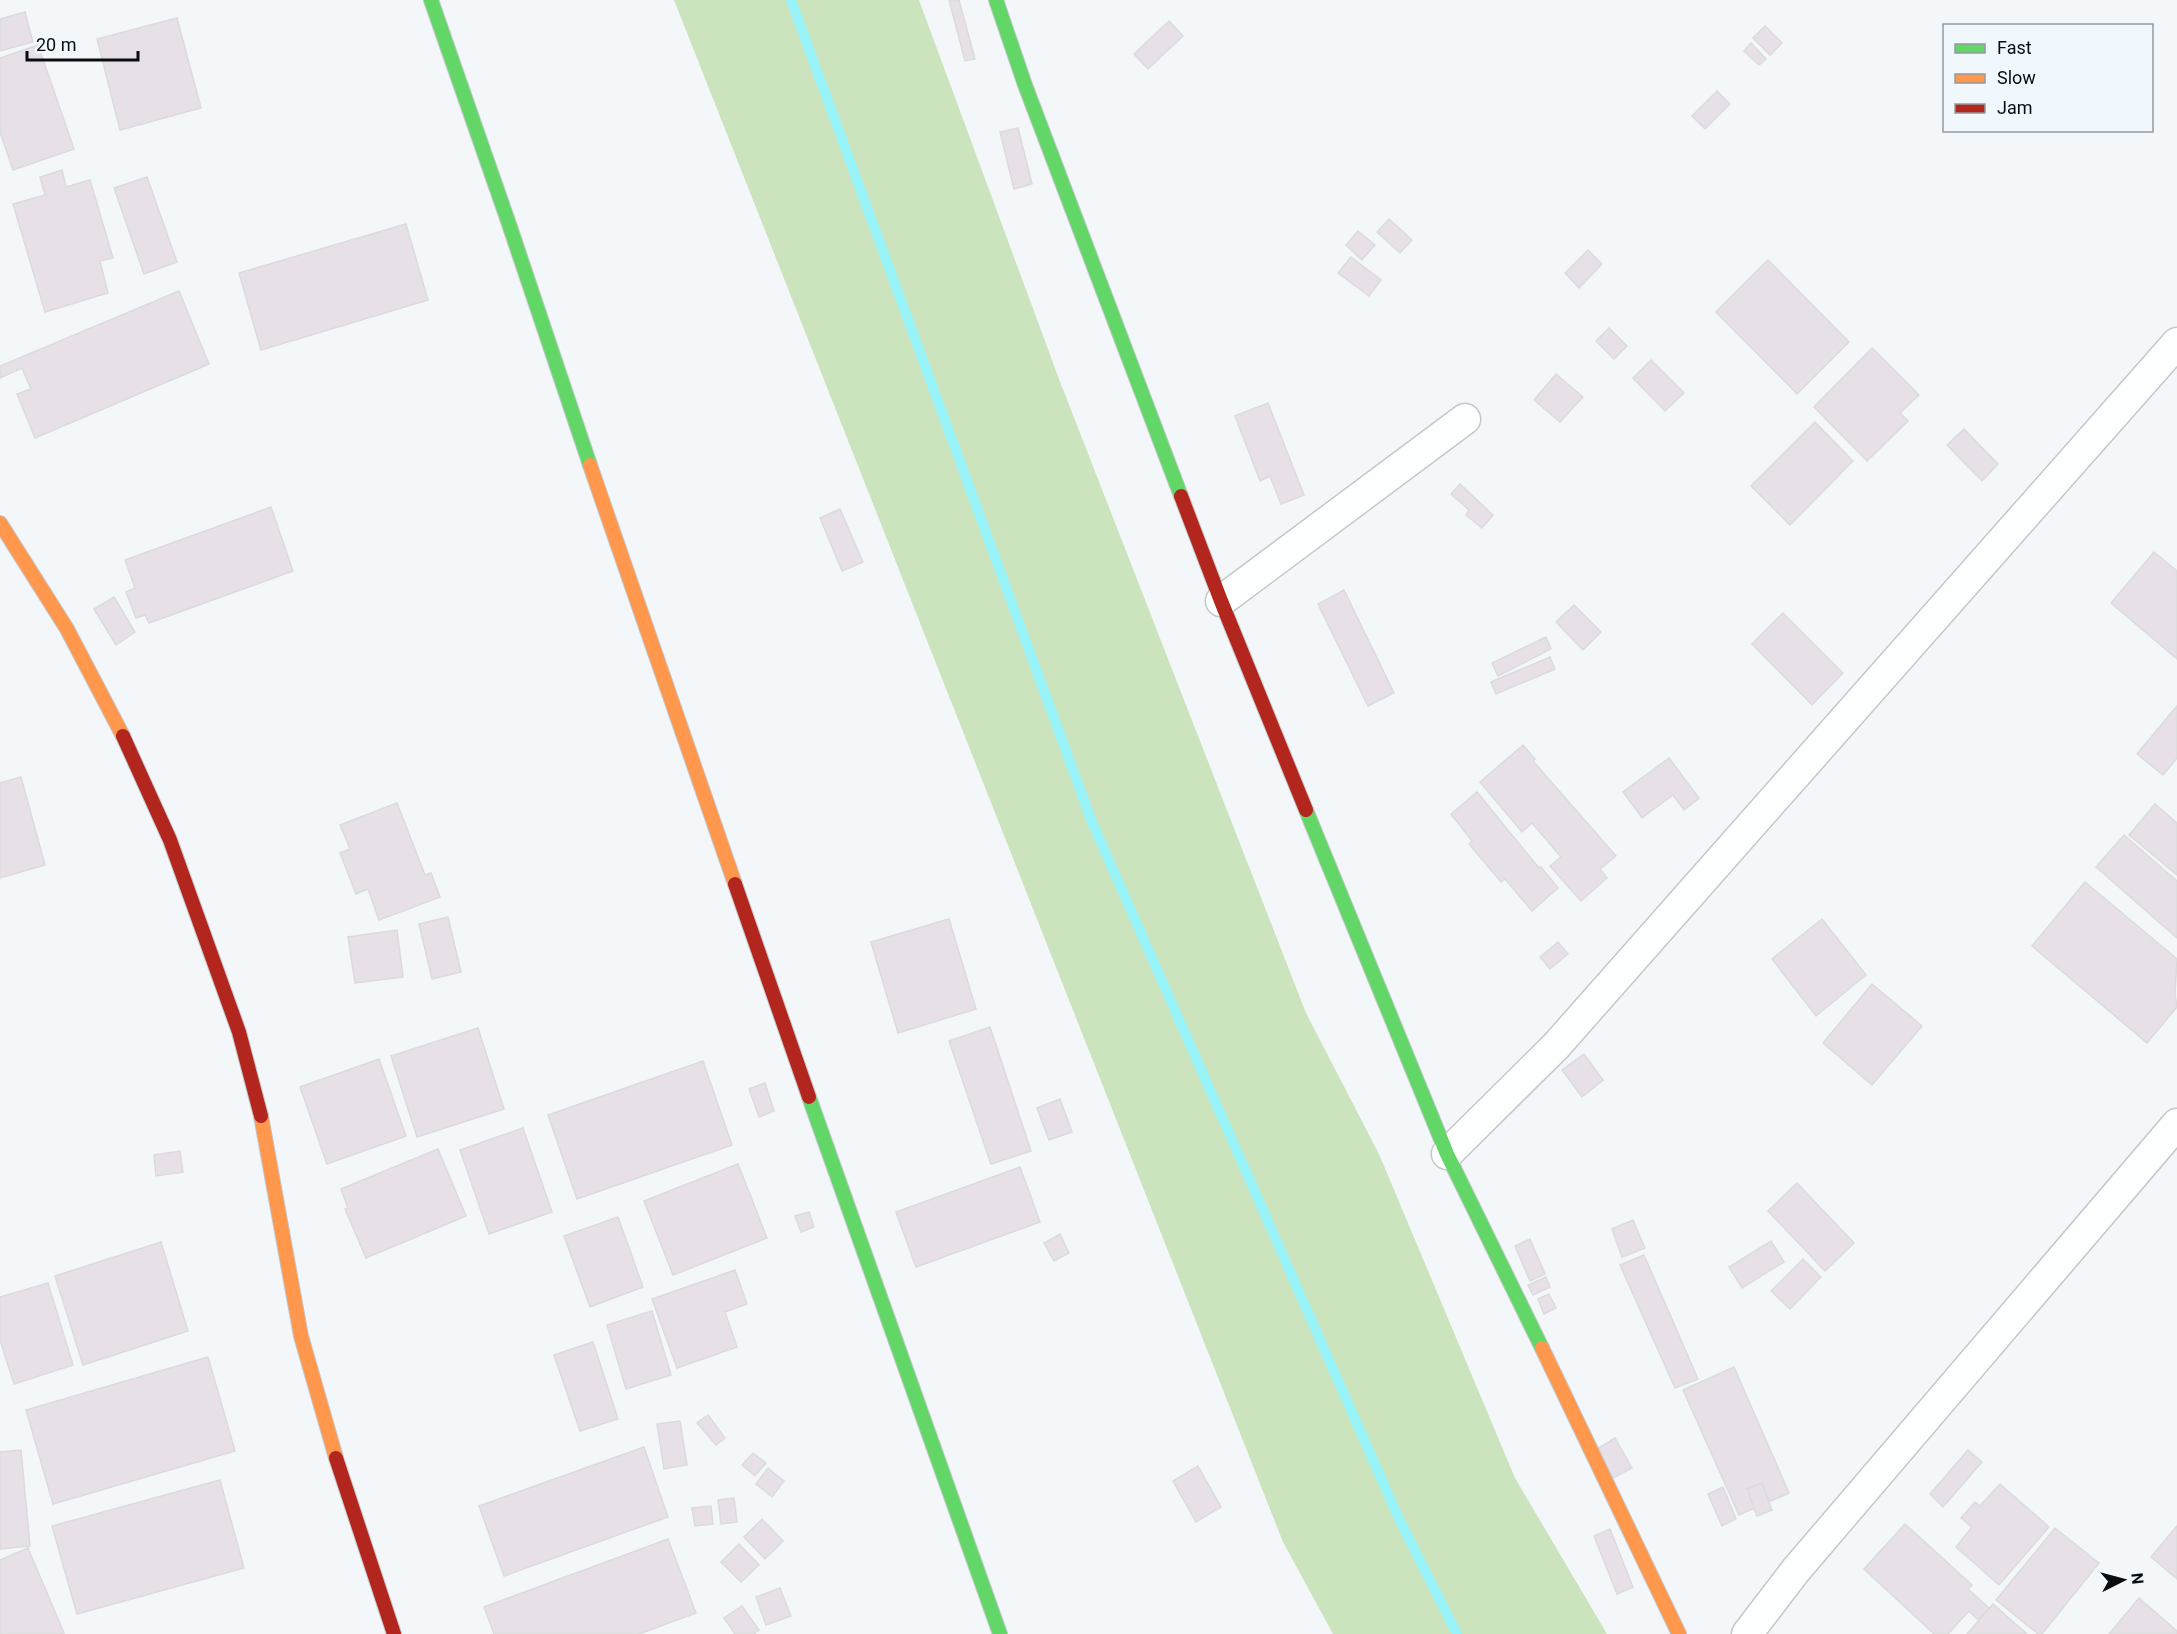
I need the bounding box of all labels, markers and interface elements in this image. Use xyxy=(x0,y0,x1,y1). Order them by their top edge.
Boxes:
scale bar xyxy=(27,24,138,62)
legend xyxy=(1943,24,2153,132)
text: 20 m xyxy=(36,34,76,55)
text: Fast xyxy=(1997,37,2032,58)
text: Slow xyxy=(1997,67,2036,88)
text: Jam xyxy=(1997,97,2033,118)
north arrow xyxy=(2093,1550,2153,1610)
text: N xyxy=(2127,1572,2147,1585)

